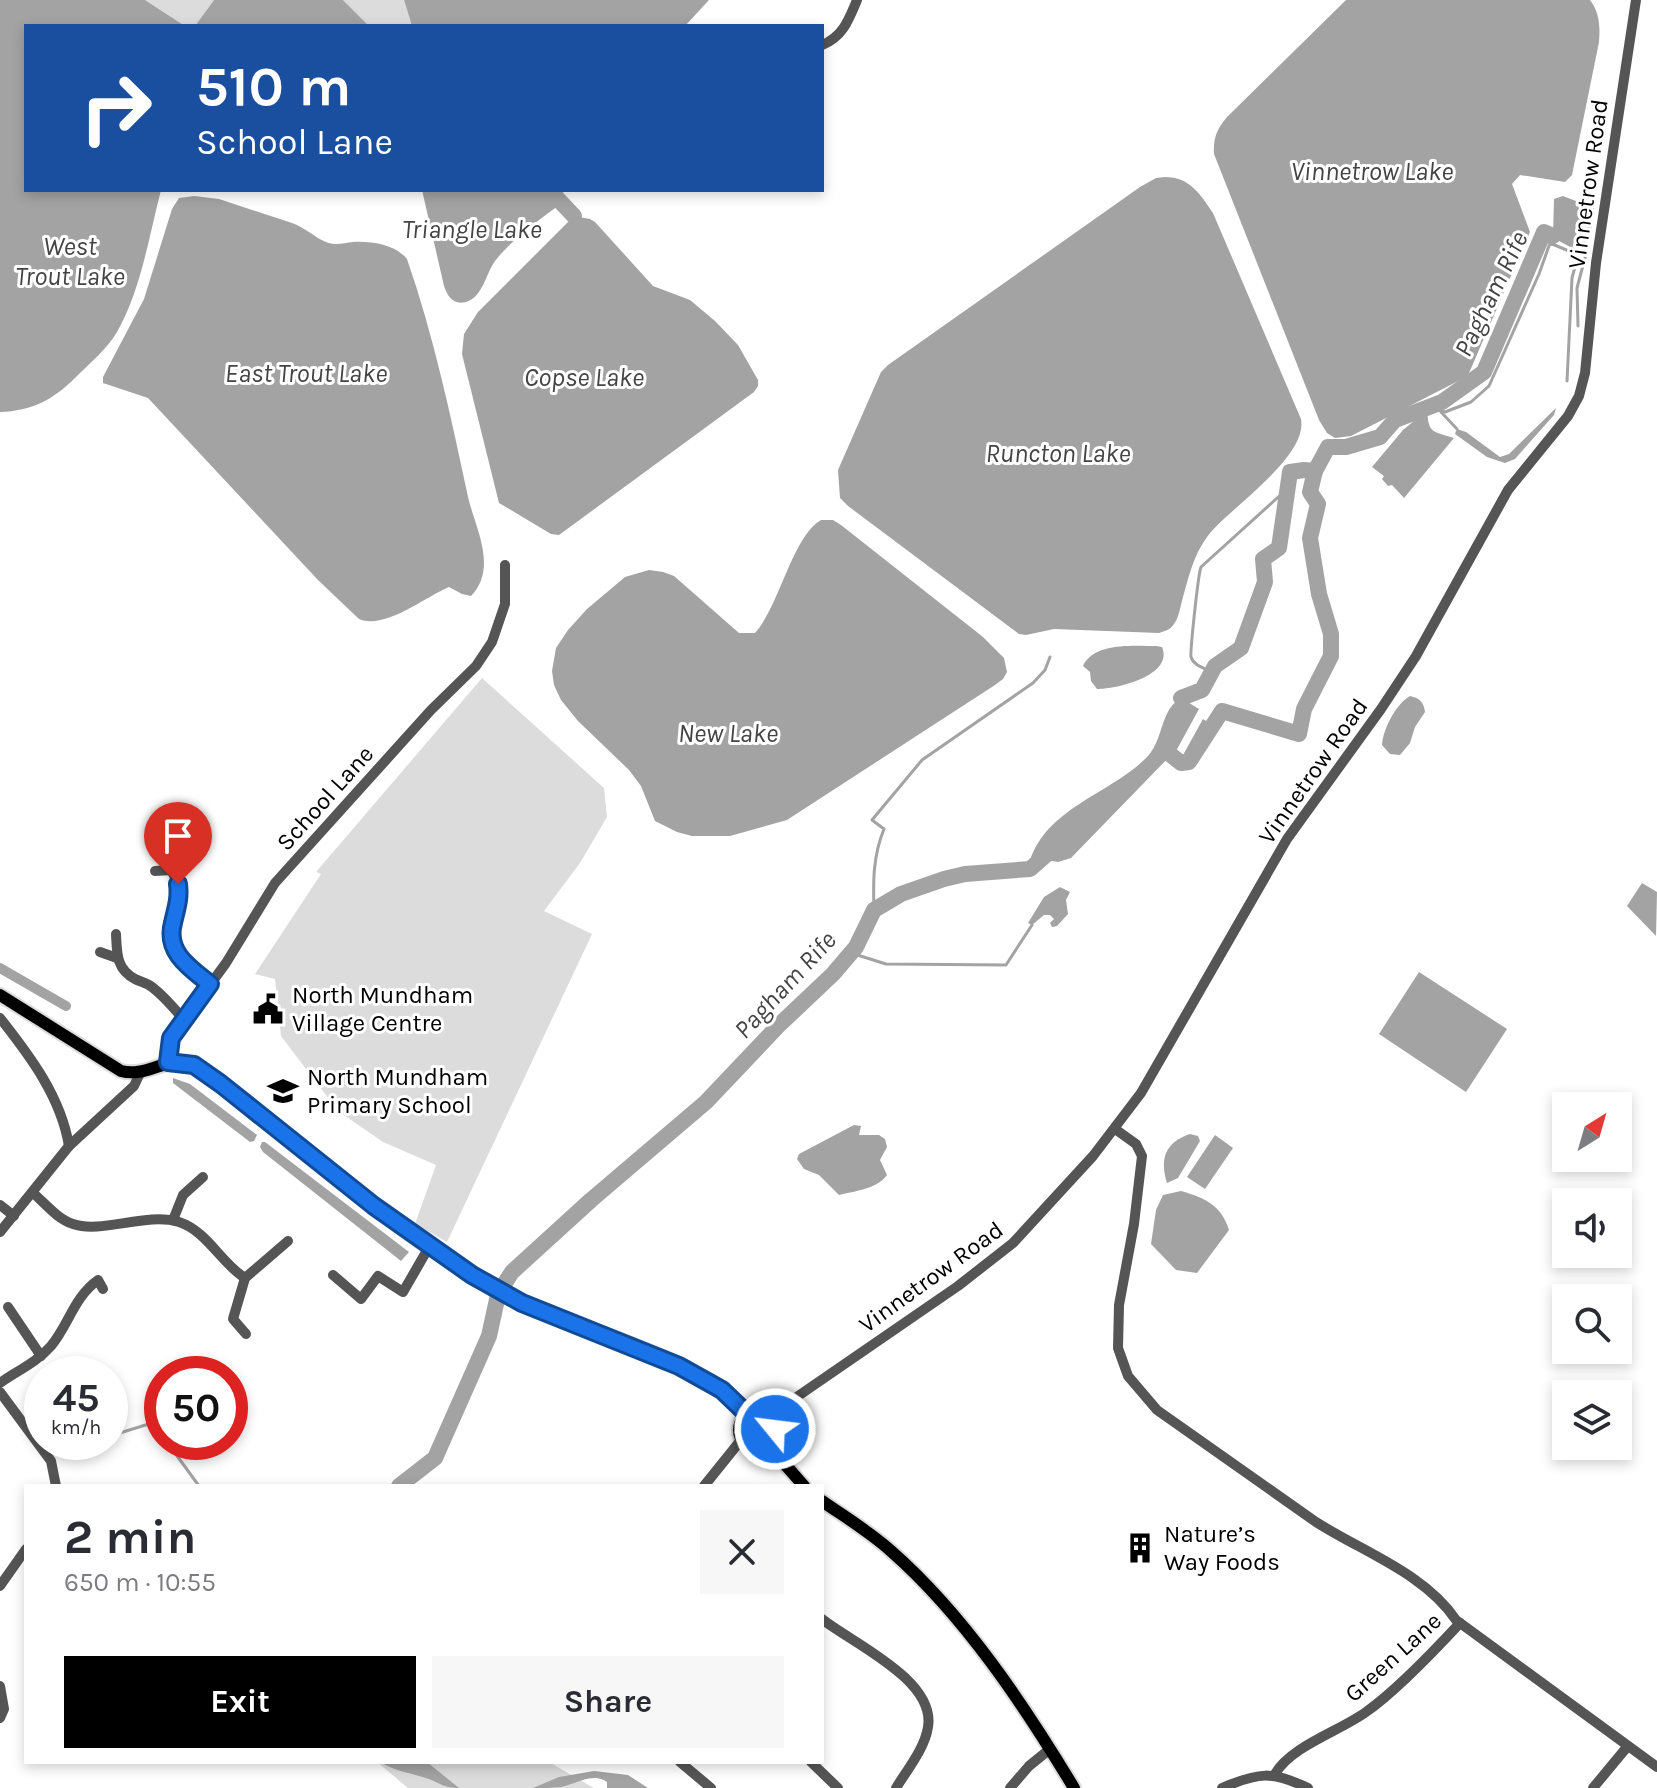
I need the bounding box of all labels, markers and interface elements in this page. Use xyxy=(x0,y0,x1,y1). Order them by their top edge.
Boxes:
text: 510 m xyxy=(196,54,351,119)
icon: right xyxy=(64,56,168,160)
street label: Vinnetrow Road xyxy=(1562,97,1614,271)
text: School Lane xyxy=(196,121,393,163)
water label: Vinnetrow Lake xyxy=(1291,156,1453,187)
water label: Triangle Lake xyxy=(402,214,542,245)
water label: Pagham Rife xyxy=(1447,226,1535,362)
water label: West Trout Lake xyxy=(15,231,125,292)
water label: East Trout Lake xyxy=(225,358,387,389)
water label: Copse Lake xyxy=(524,362,644,393)
water label: Runcton Lake xyxy=(985,438,1131,469)
street label: Vinnetrow Road xyxy=(1252,693,1374,849)
water label: New Lake xyxy=(678,718,778,749)
street label: School Lane xyxy=(271,740,379,856)
pin xyxy=(144,802,212,884)
icon: arrive xyxy=(156,814,200,858)
water label: Pagham Rife xyxy=(727,925,843,1045)
place label: North Mundham Village Centre xyxy=(292,981,473,1037)
public building icon: North Mundham Village Centre xyxy=(251,992,285,1026)
place label: North Mundham Primary School xyxy=(307,1063,488,1119)
school or university icon: North Mundham Primary School xyxy=(266,1074,300,1108)
north arrow xyxy=(1552,1092,1632,1172)
map controls xyxy=(1552,1092,1632,1460)
button: sound xyxy=(1552,1188,1632,1268)
street label: Vinnetrow Road xyxy=(854,1215,1008,1339)
button: search xyxy=(1552,1284,1632,1364)
speed limit sign: 50 xyxy=(144,1356,248,1460)
text: 45 xyxy=(52,1374,100,1421)
button: layers xyxy=(1552,1380,1632,1460)
position arrow xyxy=(733,1387,817,1471)
text: km/h xyxy=(51,1416,101,1439)
text: 2 min xyxy=(64,1509,196,1565)
button: close xyxy=(700,1510,784,1594)
place label: Nature’s Way Foods xyxy=(1164,1520,1280,1576)
building icon: Nature’s Way Foods xyxy=(1123,1531,1157,1565)
text: 650 m · 10:55 xyxy=(64,1567,216,1598)
street label: Green Lane xyxy=(1339,1606,1447,1708)
button: Exit xyxy=(64,1656,416,1748)
button: Share xyxy=(432,1656,784,1748)

